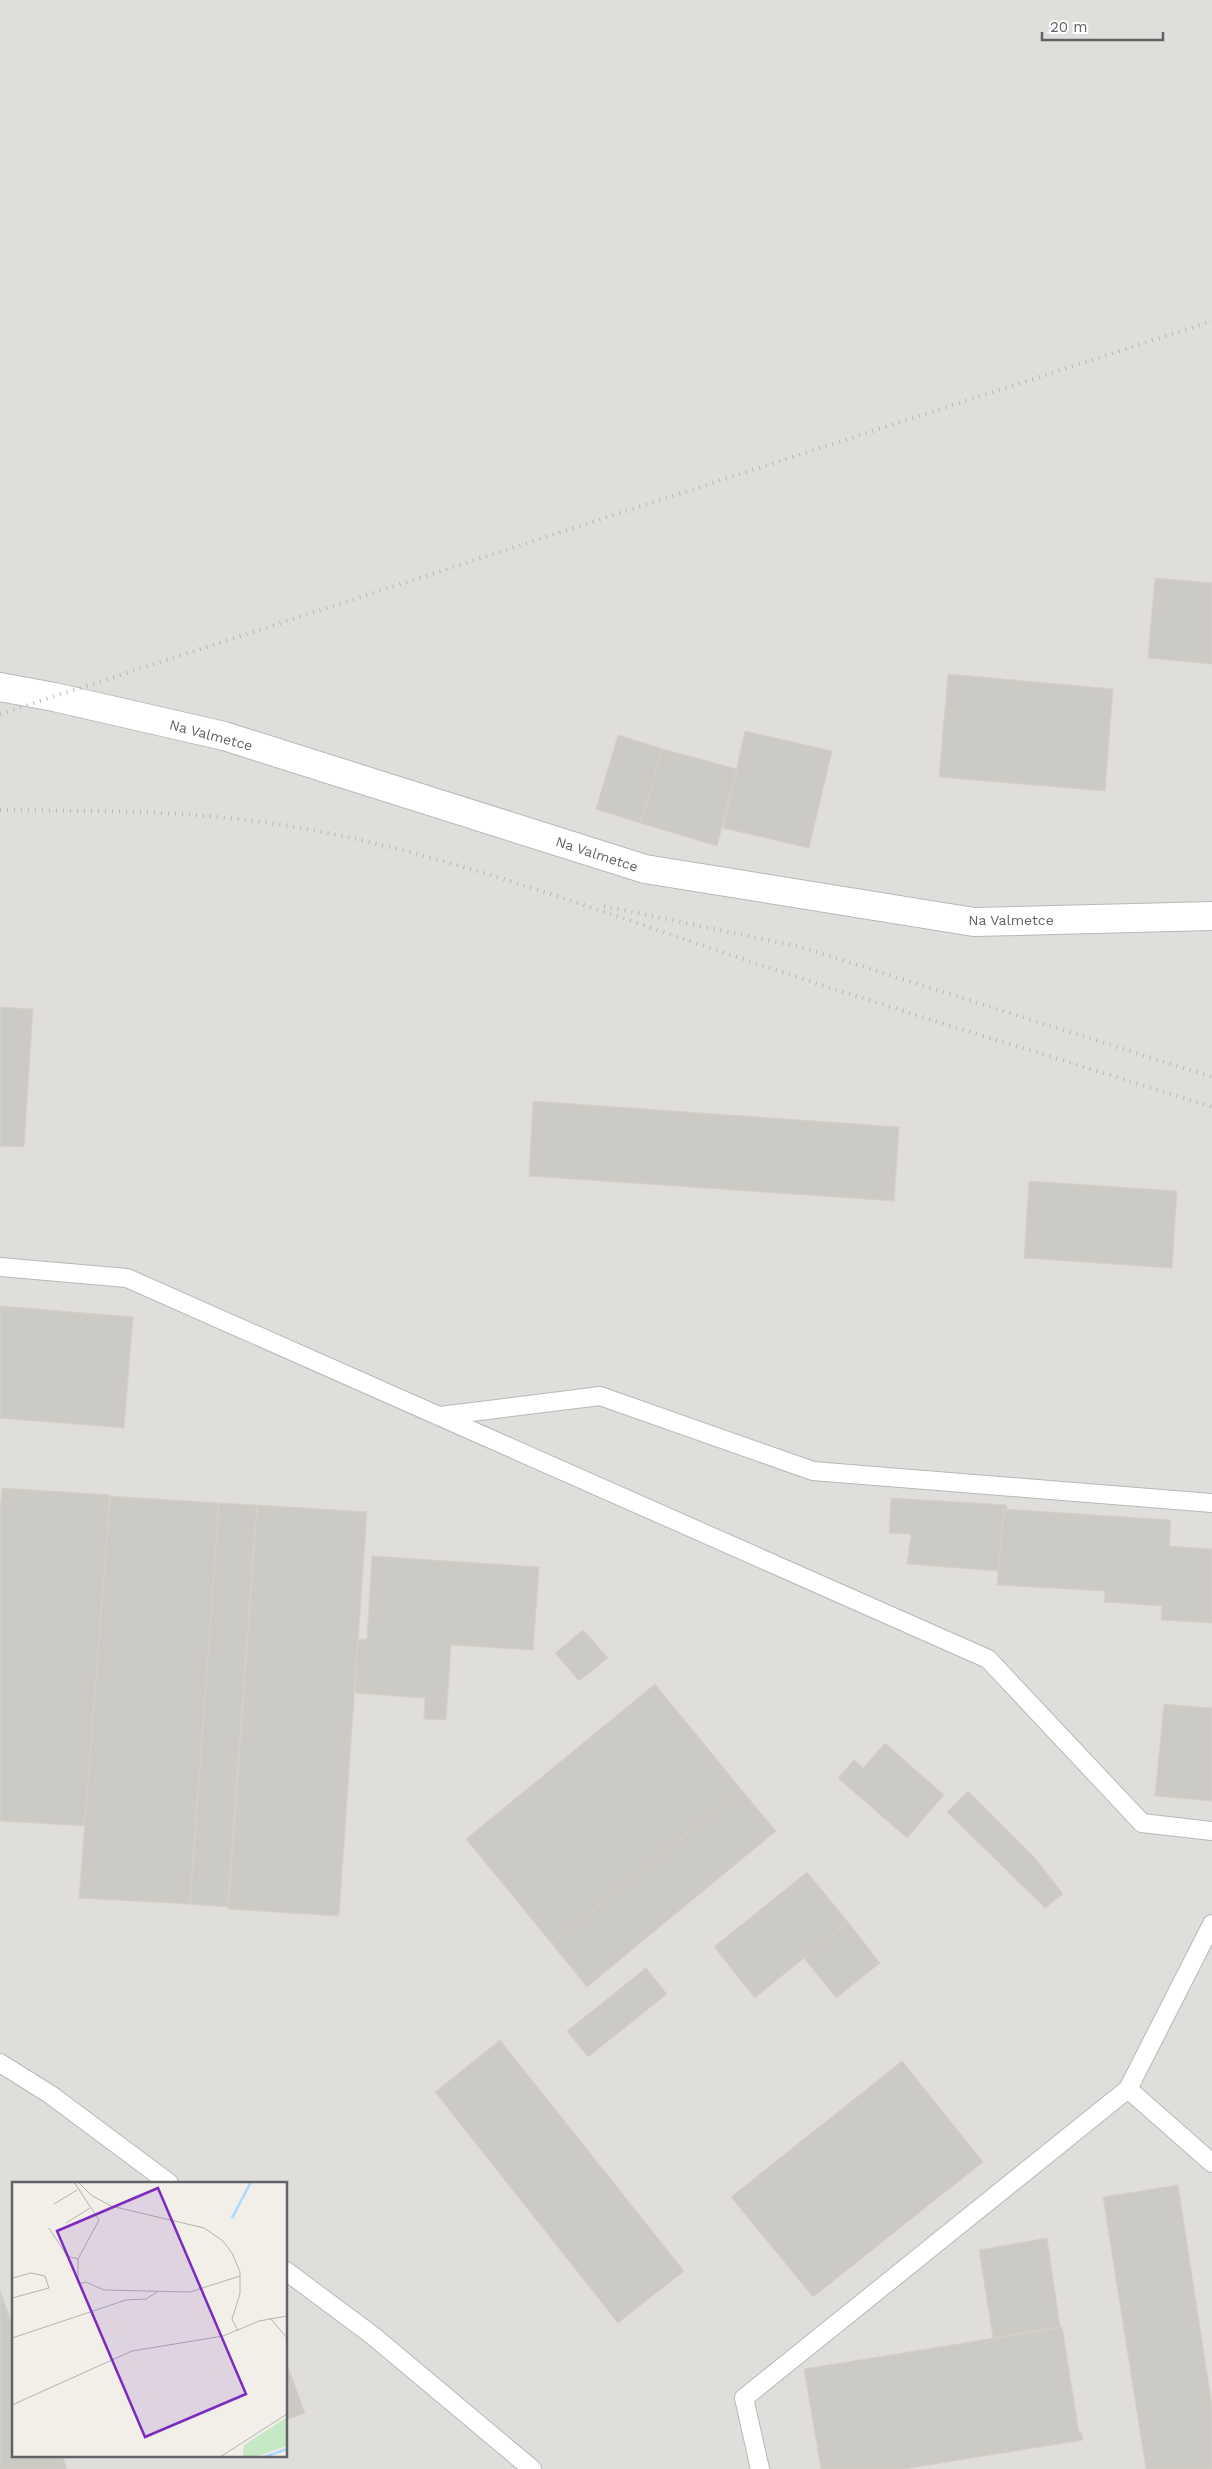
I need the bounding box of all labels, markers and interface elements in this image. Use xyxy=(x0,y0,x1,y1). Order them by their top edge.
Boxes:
scale bar xyxy=(1042,10,1163,42)
text: 20 m xyxy=(1050,18,1088,36)
street label: Na Valmetce xyxy=(168,716,254,754)
street label: Na Valmetce xyxy=(554,833,640,875)
street label: Na Valmetce xyxy=(968,912,1054,928)
inset map xyxy=(12,2182,288,2456)

